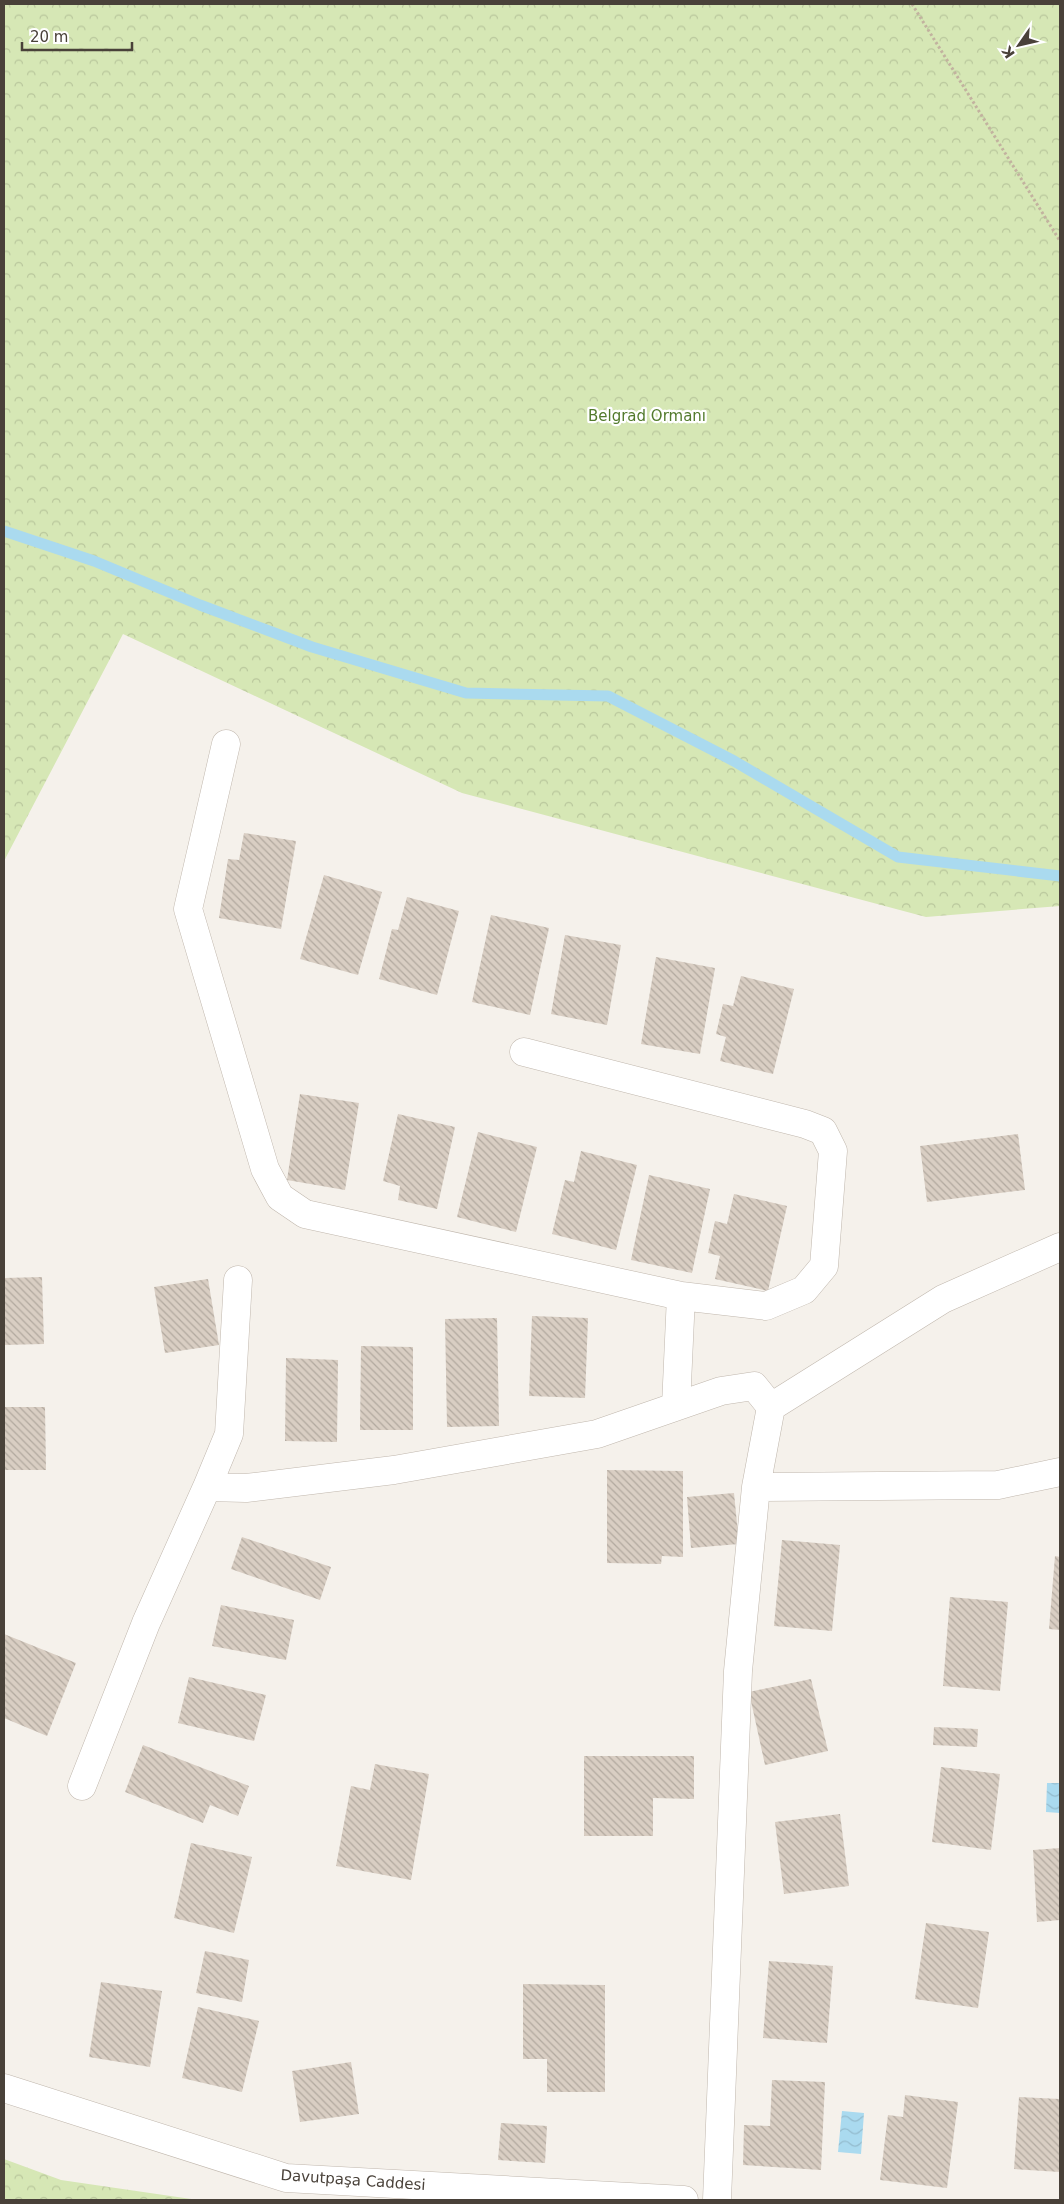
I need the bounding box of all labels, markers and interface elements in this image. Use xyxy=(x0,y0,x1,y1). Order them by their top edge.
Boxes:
scale bar xyxy=(22,20,132,52)
north arrow xyxy=(994,20,1044,70)
text: 20 m xyxy=(30,28,68,46)
text: K xyxy=(998,42,1018,61)
park label: Belgrad Ormanı xyxy=(588,407,706,425)
street label: Davutpaşa Caddesi xyxy=(280,2166,426,2194)

